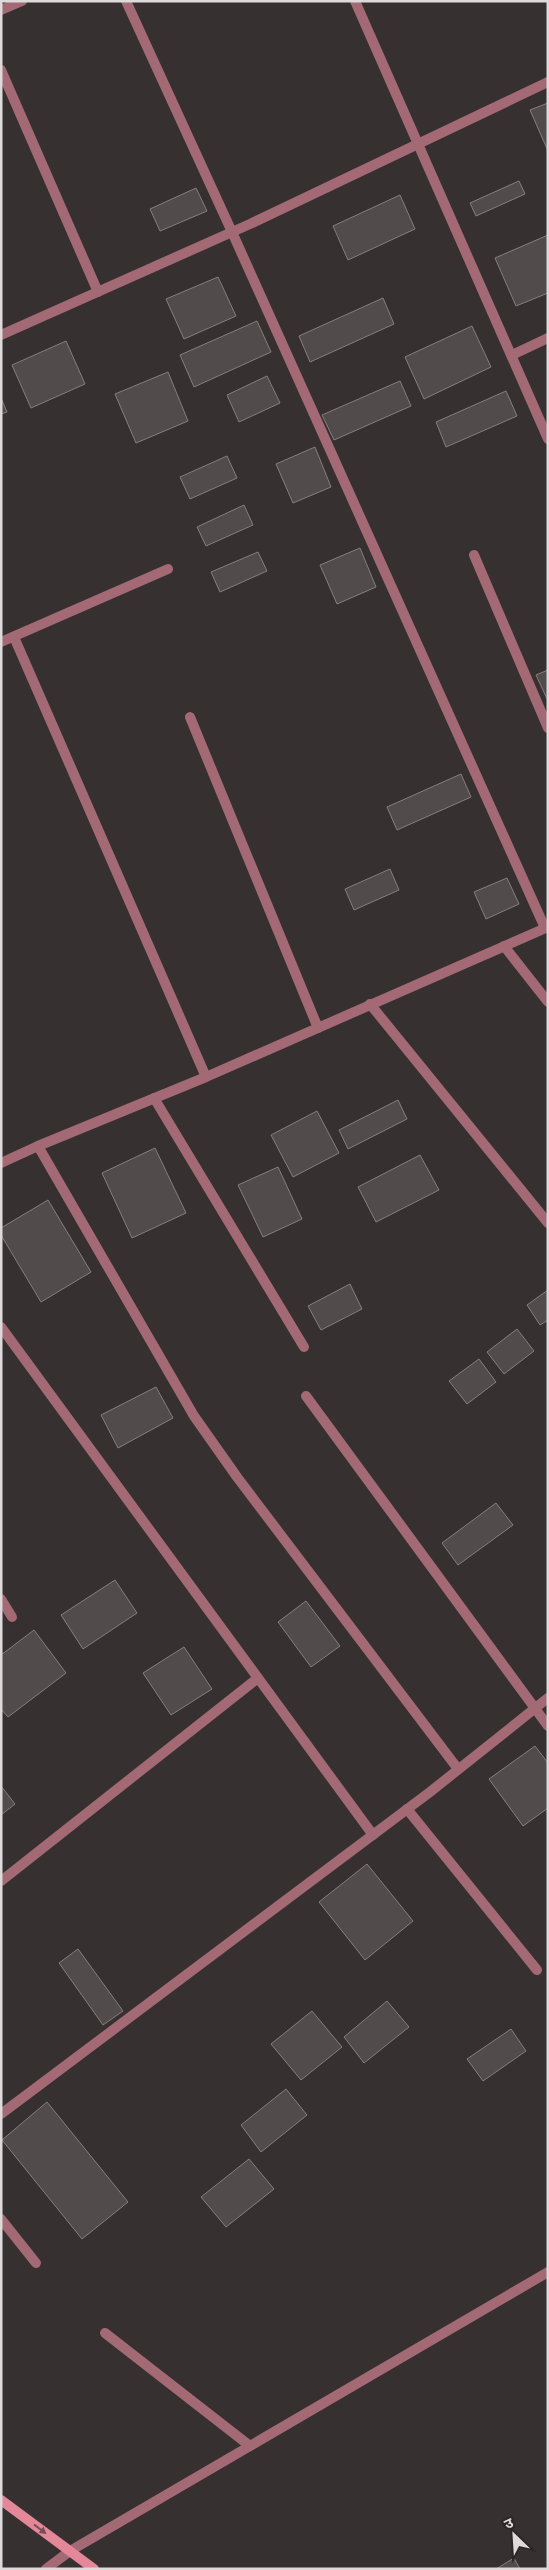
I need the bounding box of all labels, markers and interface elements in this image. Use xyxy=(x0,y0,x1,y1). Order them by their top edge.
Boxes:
north arrow xyxy=(489,2510,539,2560)
text: उ xyxy=(501,2513,517,2533)
one-way arrow xyxy=(33,2524,46,2535)

